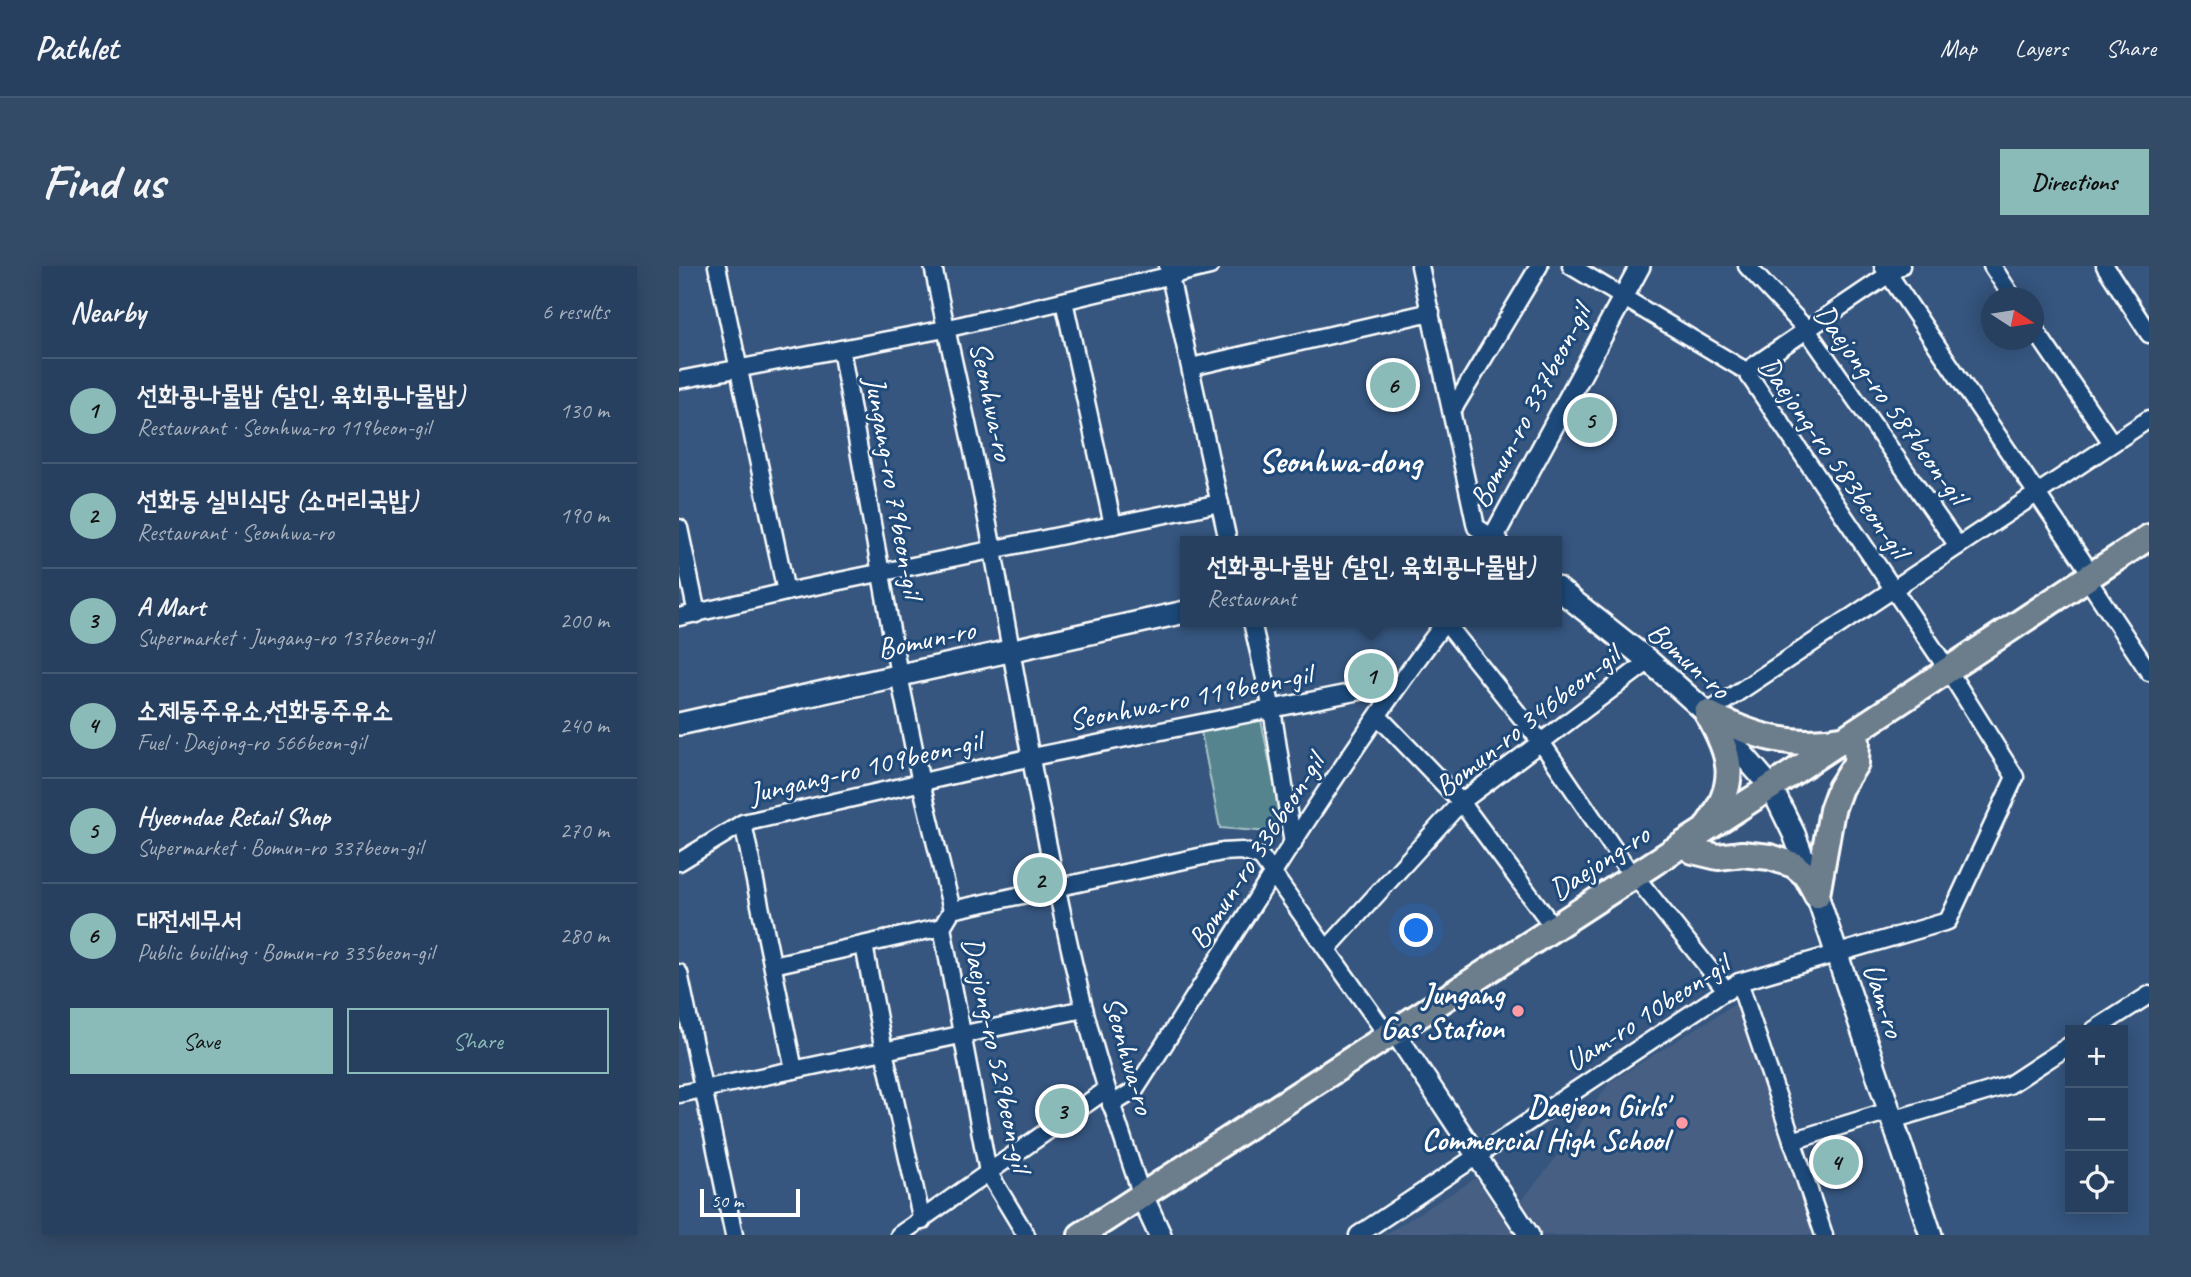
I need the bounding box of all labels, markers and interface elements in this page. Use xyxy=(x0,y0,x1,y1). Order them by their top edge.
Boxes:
text: Pathlet xyxy=(35,27,118,69)
text: Map xyxy=(1940,33,1977,63)
text: Layers xyxy=(2015,33,2068,63)
text: Share xyxy=(2106,33,2156,63)
button: Directions xyxy=(2000,149,2149,215)
text: Find us xyxy=(42,151,164,213)
north arrow xyxy=(1981,287,2044,350)
text: Nearby xyxy=(70,293,146,331)
street label: Bomun-ro 337beon-gil xyxy=(1460,293,1602,514)
street label: Daejong-ro 587beon-gil xyxy=(1806,296,1979,516)
text: 6 results xyxy=(542,297,609,326)
street label: Seonhwa-ro xyxy=(961,338,1023,465)
street label: Daejong-ro 583beon-gil xyxy=(1750,349,1921,570)
pin: 6 xyxy=(1370,359,1416,411)
street label: Jungang-ro 79beon-gil xyxy=(856,372,933,605)
text: 선화콩나물밥 (달인, 육회콩나물밥) xyxy=(137,379,465,412)
pin: 5 xyxy=(1567,394,1613,446)
text: 1 xyxy=(88,396,98,425)
text: 130 m xyxy=(560,396,609,425)
text: Restaurant · Seonhwa-ro 119beon-gil xyxy=(137,413,430,442)
district label: Seonhwa-dong xyxy=(1258,440,1425,482)
text: 선화동 실비식당 (소머리국밥) xyxy=(137,484,418,517)
text: 2 xyxy=(88,501,98,530)
text: 190 m xyxy=(560,501,609,530)
text: Restaurant · Seonhwa-ro xyxy=(137,518,334,547)
popup xyxy=(1180,536,1562,627)
text: 선화콩나물밥 (달인, 육회콩나물밥) xyxy=(1207,550,1535,583)
text: Restaurant xyxy=(1207,584,1296,613)
text: A Mart xyxy=(137,590,205,623)
text: 3 xyxy=(88,606,98,635)
text: 200 m xyxy=(560,606,609,635)
street label: Bomun-ro xyxy=(874,610,980,668)
street label: Bomun-ro xyxy=(1640,613,1739,708)
text: Supermarket · Jungang-ro 137beon-gil xyxy=(137,623,432,652)
street label: Bomun-ro 346beon-gil xyxy=(1427,634,1631,805)
pin: 1 xyxy=(1348,650,1394,702)
street label: Seonhwa-ro 119beon-gil xyxy=(1065,654,1319,739)
text: 소제동주유소;선화동주유소 xyxy=(137,694,393,727)
text: 4 xyxy=(88,711,98,740)
text: 240 m xyxy=(560,711,609,740)
street label: Jungang-ro 109beon-gil xyxy=(743,721,990,813)
text: Fuel · Daejong-ro 566beon-gil xyxy=(137,728,365,757)
street label: Bomun-ro 336beon-gil xyxy=(1179,742,1336,956)
text: Hyeondae Retail Shop xyxy=(137,800,330,833)
street label: Daejong-ro xyxy=(1542,815,1658,908)
text: 5 xyxy=(88,816,98,845)
text: 270 m xyxy=(560,816,609,845)
text: Supermarket · Bomun-ro 337beon-gil xyxy=(137,833,423,862)
pin: 2 xyxy=(1017,854,1063,906)
text: 대전세무서 xyxy=(137,904,242,937)
your location xyxy=(1399,913,1433,947)
text: 6 xyxy=(88,921,98,950)
text: 280 m xyxy=(560,921,609,950)
street label: Daejong-ro 529beon-gil xyxy=(954,934,1041,1179)
text: Public building · Bomun-ro 335beon-gil xyxy=(137,938,434,967)
street label: Uam-ro 10beon-gil xyxy=(1558,943,1740,1080)
street label: Uam-ro xyxy=(1854,958,1914,1043)
place label: Jungang Gas Station xyxy=(1381,975,1506,1047)
street label: Seonhwa-ro xyxy=(1094,992,1164,1119)
marker: Jungang Gas Station xyxy=(1510,1003,1526,1019)
button: Save xyxy=(70,1008,333,1074)
button: Share xyxy=(347,1008,609,1074)
map controls xyxy=(2065,1025,2128,1214)
button: + xyxy=(2065,1025,2128,1088)
pin: 3 xyxy=(1039,1085,1085,1137)
place label: Daejeon Girls' Commercial High School xyxy=(1422,1087,1674,1159)
button: − xyxy=(2065,1088,2128,1151)
marker: Daejeon Girls' Commercial High School xyxy=(1674,1115,1690,1131)
pin: 4 xyxy=(1813,1136,1859,1188)
button: locate xyxy=(2065,1151,2128,1214)
scale bar xyxy=(700,1186,800,1218)
text: 50 m xyxy=(711,1189,743,1213)

